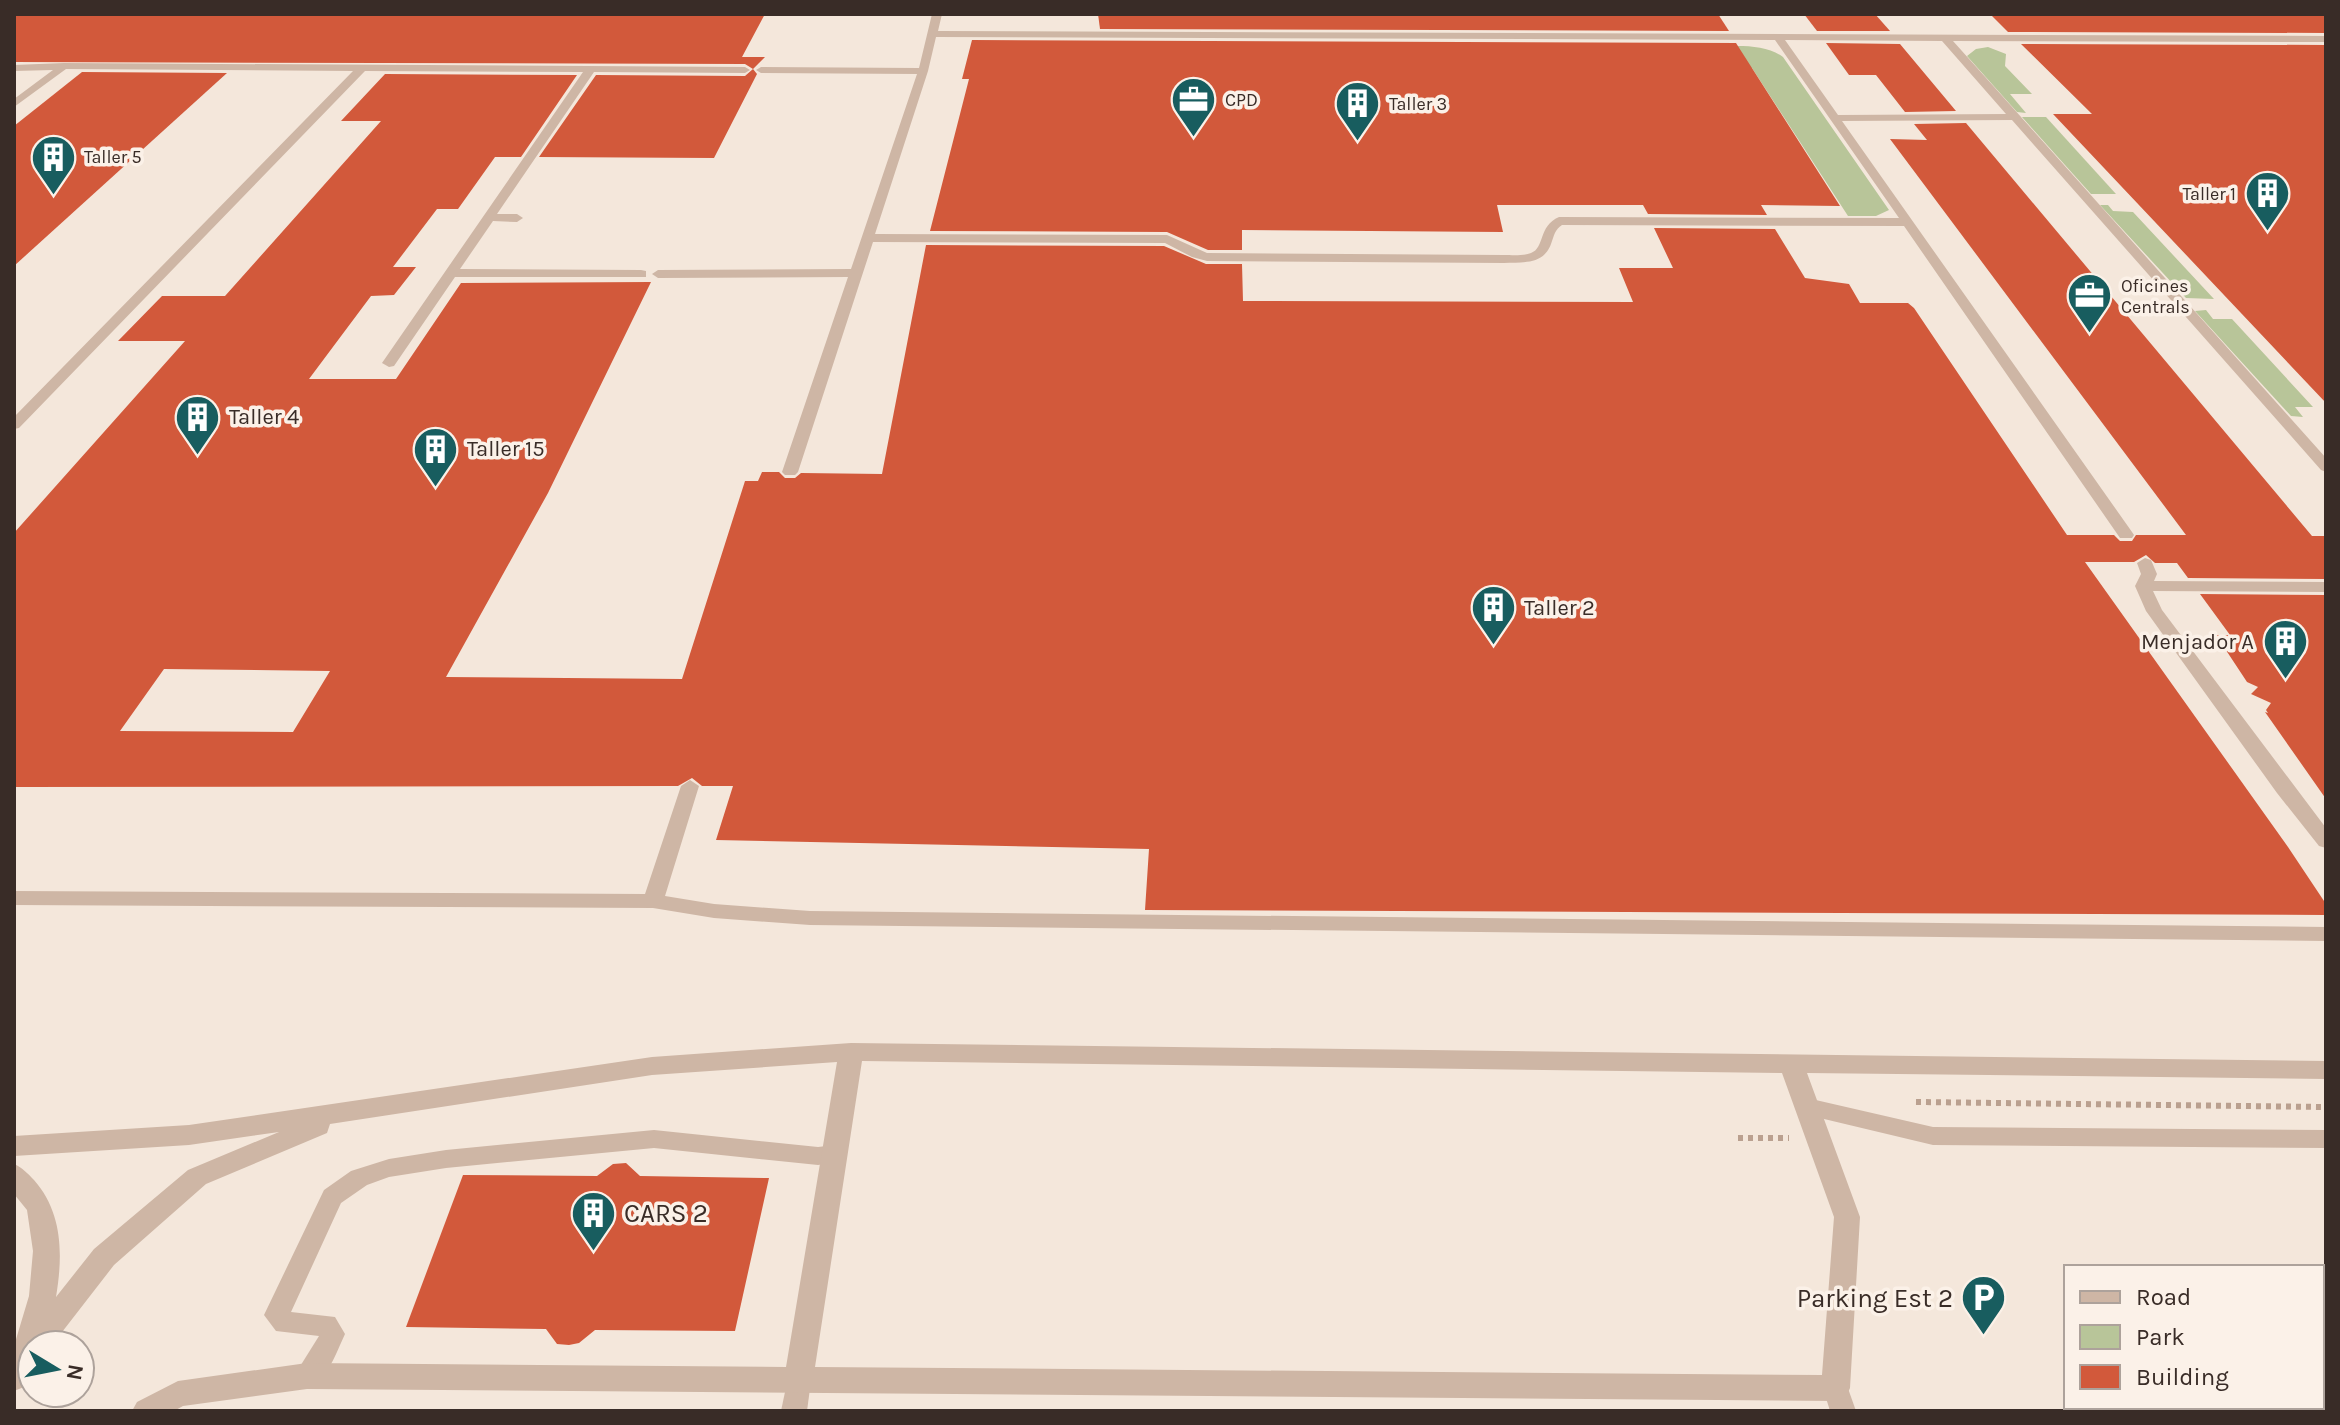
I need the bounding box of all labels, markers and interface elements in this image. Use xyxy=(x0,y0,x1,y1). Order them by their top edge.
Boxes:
office icon: CPD xyxy=(1170,76,1218,139)
building icon: Taller 3 xyxy=(1334,80,1382,143)
place label: CPD xyxy=(1225,89,1258,111)
place label: Taller 3 xyxy=(1389,93,1447,115)
building icon: Taller 5 xyxy=(29,133,77,196)
place label: Taller 5 xyxy=(84,146,142,168)
building icon: Taller 1 xyxy=(2243,170,2291,233)
place label: Taller 1 xyxy=(2183,183,2236,205)
office icon: Oficines Centrals xyxy=(2066,272,2114,335)
place label: Oficines Centrals xyxy=(2121,275,2190,318)
building icon: Taller 4 xyxy=(174,393,222,456)
place label: Taller 4 xyxy=(229,404,299,430)
building icon: Taller 15 xyxy=(412,425,460,488)
place label: Taller 15 xyxy=(467,436,545,462)
building icon: Taller 2 xyxy=(1469,584,1517,647)
place label: Taller 2 xyxy=(1524,595,1595,621)
building icon: Menjador A xyxy=(2261,618,2309,681)
place label: Menjador A xyxy=(2141,629,2254,655)
building icon: CARS 2 xyxy=(569,1189,617,1252)
place label: CARS 2 xyxy=(624,1198,708,1229)
legend xyxy=(2064,1265,2324,1409)
parking icon: Parking Est 2 xyxy=(1960,1274,2008,1337)
place label: Parking Est 2 xyxy=(1797,1283,1953,1314)
text: Road xyxy=(2136,1283,2191,1311)
text: Park xyxy=(2136,1323,2185,1351)
north arrow xyxy=(16,1329,96,1409)
text: N xyxy=(61,1362,89,1382)
text: Building xyxy=(2136,1363,2229,1391)

